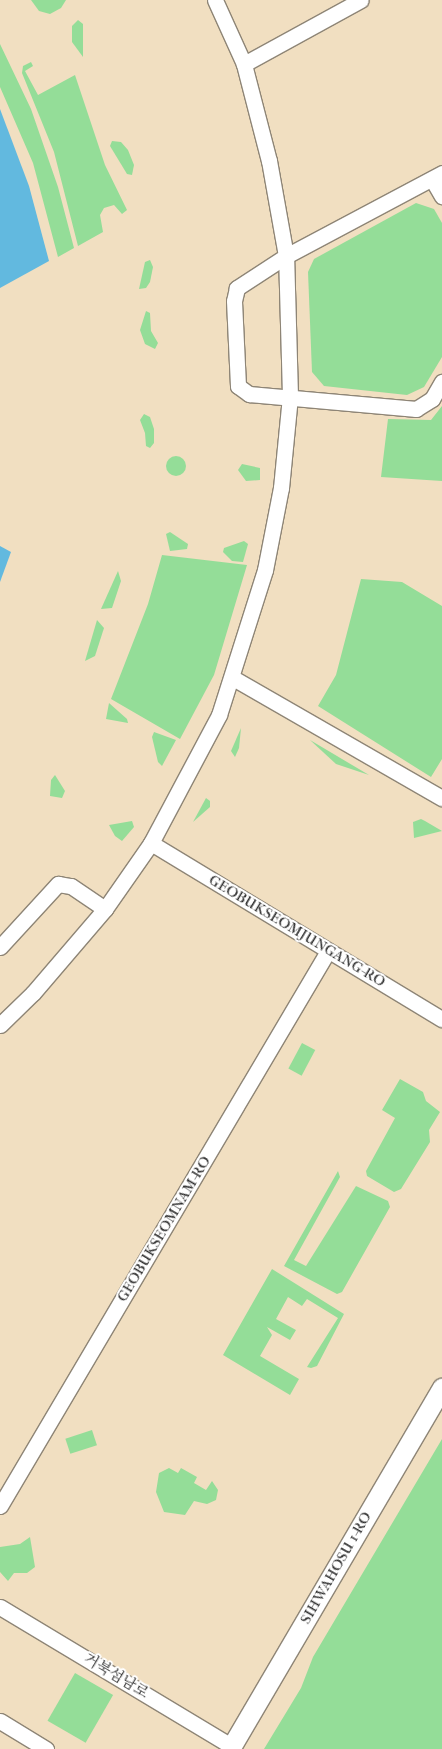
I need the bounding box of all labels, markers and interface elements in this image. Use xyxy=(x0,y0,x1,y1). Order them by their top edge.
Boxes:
street label: GEOBUKSEOMJUNGANG-RO xyxy=(205,871,389,991)
street label: GEOBUKSEOMNAM-RO xyxy=(113,1153,215,1305)
street label: SIHWAHOSU 1-RO xyxy=(297,1509,375,1627)
street label: 거북섬남로 xyxy=(80,1650,152,1702)

